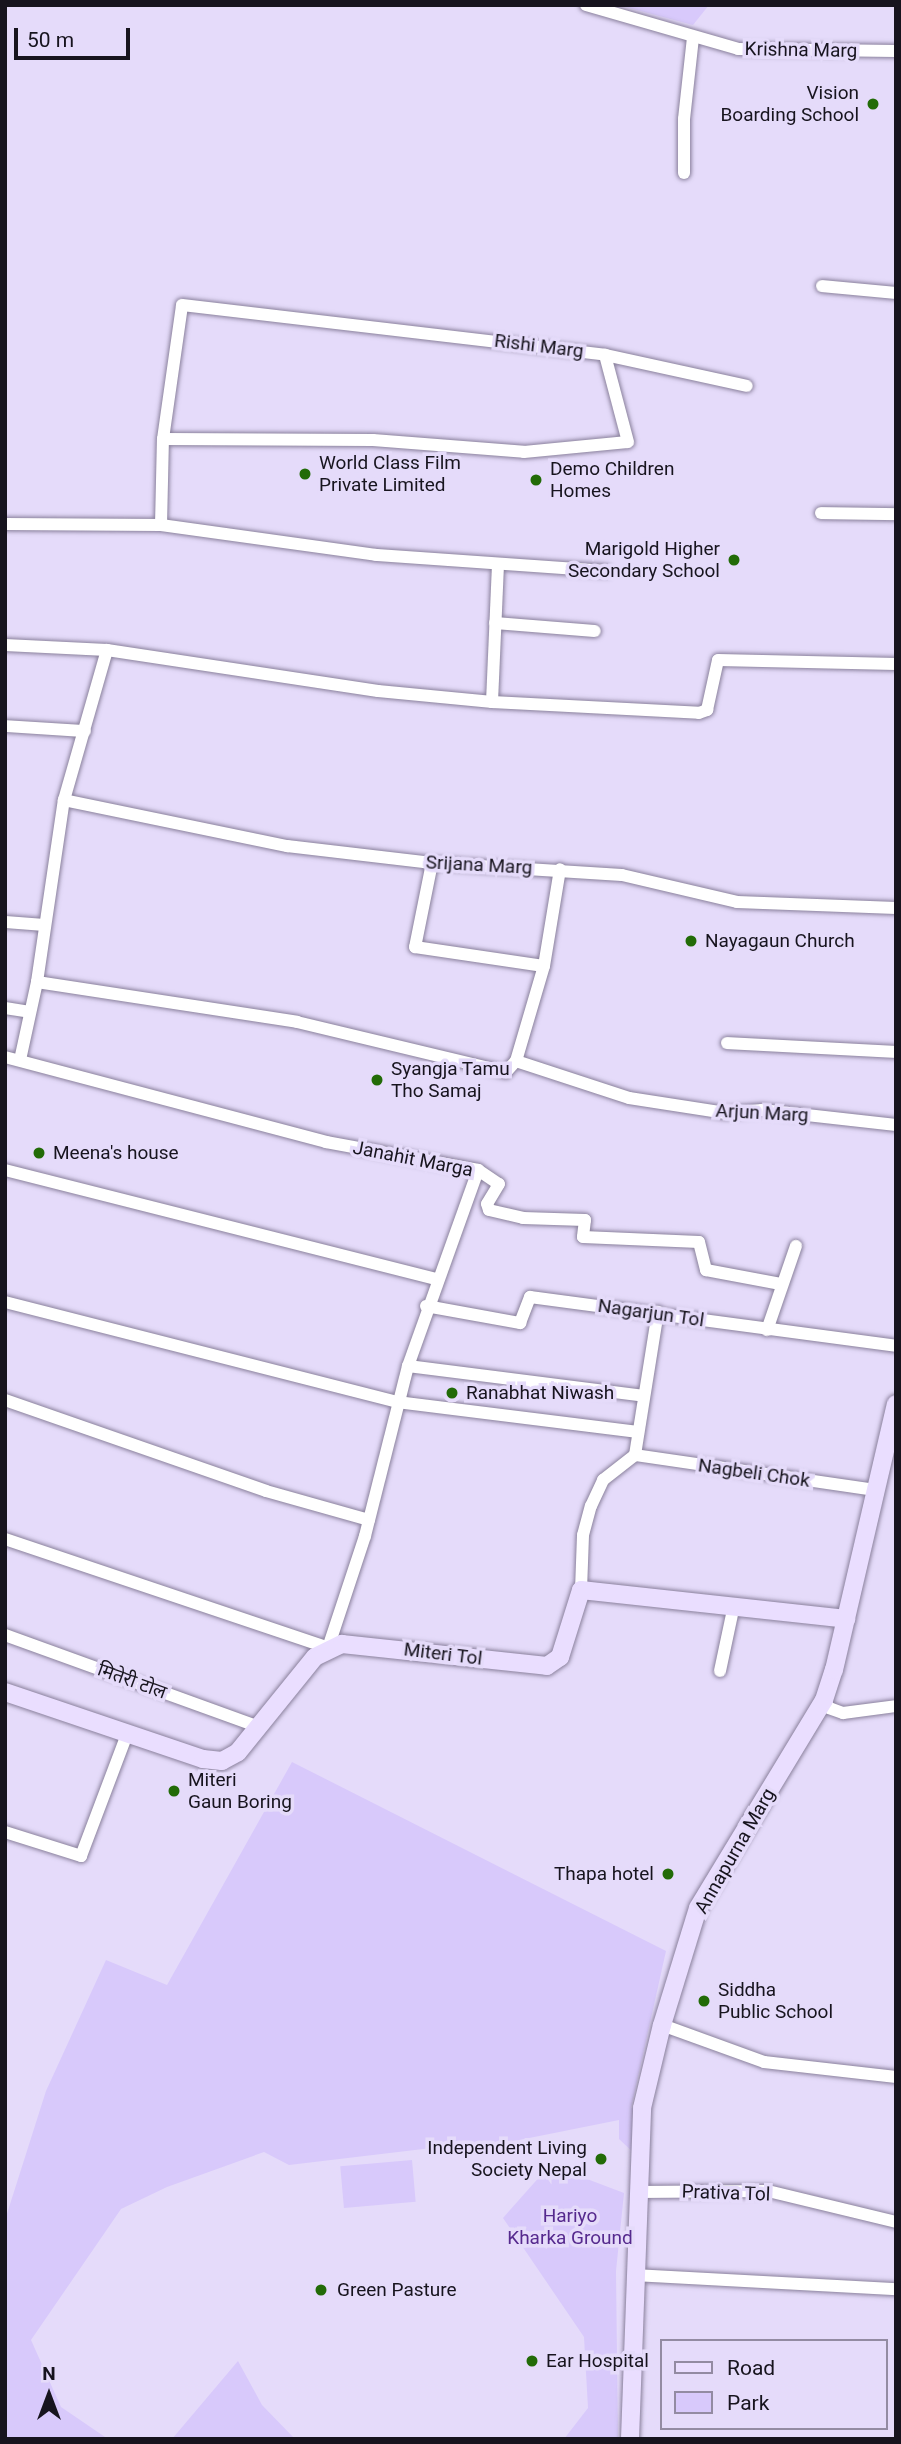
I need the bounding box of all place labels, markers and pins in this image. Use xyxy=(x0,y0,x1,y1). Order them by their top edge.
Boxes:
place label: Vision Boarding School xyxy=(721,82,859,126)
marker: Vision Boarding School xyxy=(865,96,881,112)
place label: World Class Film Private Limited xyxy=(319,452,461,496)
place label: Demo Children Homes xyxy=(550,458,674,502)
marker: World Class Film Private Limited xyxy=(297,466,313,482)
marker: Demo Children Homes xyxy=(528,472,544,488)
place label: Marigold Higher Secondary School xyxy=(568,538,720,582)
marker: Marigold Higher Secondary School xyxy=(726,552,742,568)
place label: Nayagaun Church xyxy=(705,930,855,952)
marker: Nayagaun Church xyxy=(683,933,699,949)
place label: Syangja Tamu Tho Samaj xyxy=(391,1058,510,1102)
marker: Syangja Tamu Tho Samaj xyxy=(369,1072,385,1088)
place label: Meena's house xyxy=(53,1142,179,1164)
marker: Meena's house xyxy=(31,1145,47,1161)
place label: Ranabhat Niwash xyxy=(466,1382,614,1404)
marker: Ranabhat Niwash xyxy=(444,1385,460,1401)
place label: Miteri Gaun Boring xyxy=(188,1769,292,1813)
marker: Miteri Gaun Boring xyxy=(166,1783,182,1799)
place label: Thapa hotel xyxy=(554,1863,654,1885)
marker: Thapa hotel xyxy=(660,1866,676,1882)
place label: Siddha Public School xyxy=(718,1979,833,2023)
marker: Siddha Public School xyxy=(696,1993,712,2009)
place label: Independent Living Society Nepal xyxy=(427,2137,587,2181)
marker: Independent Living Society Nepal xyxy=(593,2151,609,2167)
place label: Green Pasture xyxy=(337,2279,457,2301)
marker: Green Pasture xyxy=(311,2280,331,2300)
place label: Ear Hospital xyxy=(546,2350,649,2372)
marker: Ear Hospital xyxy=(524,2353,540,2369)

